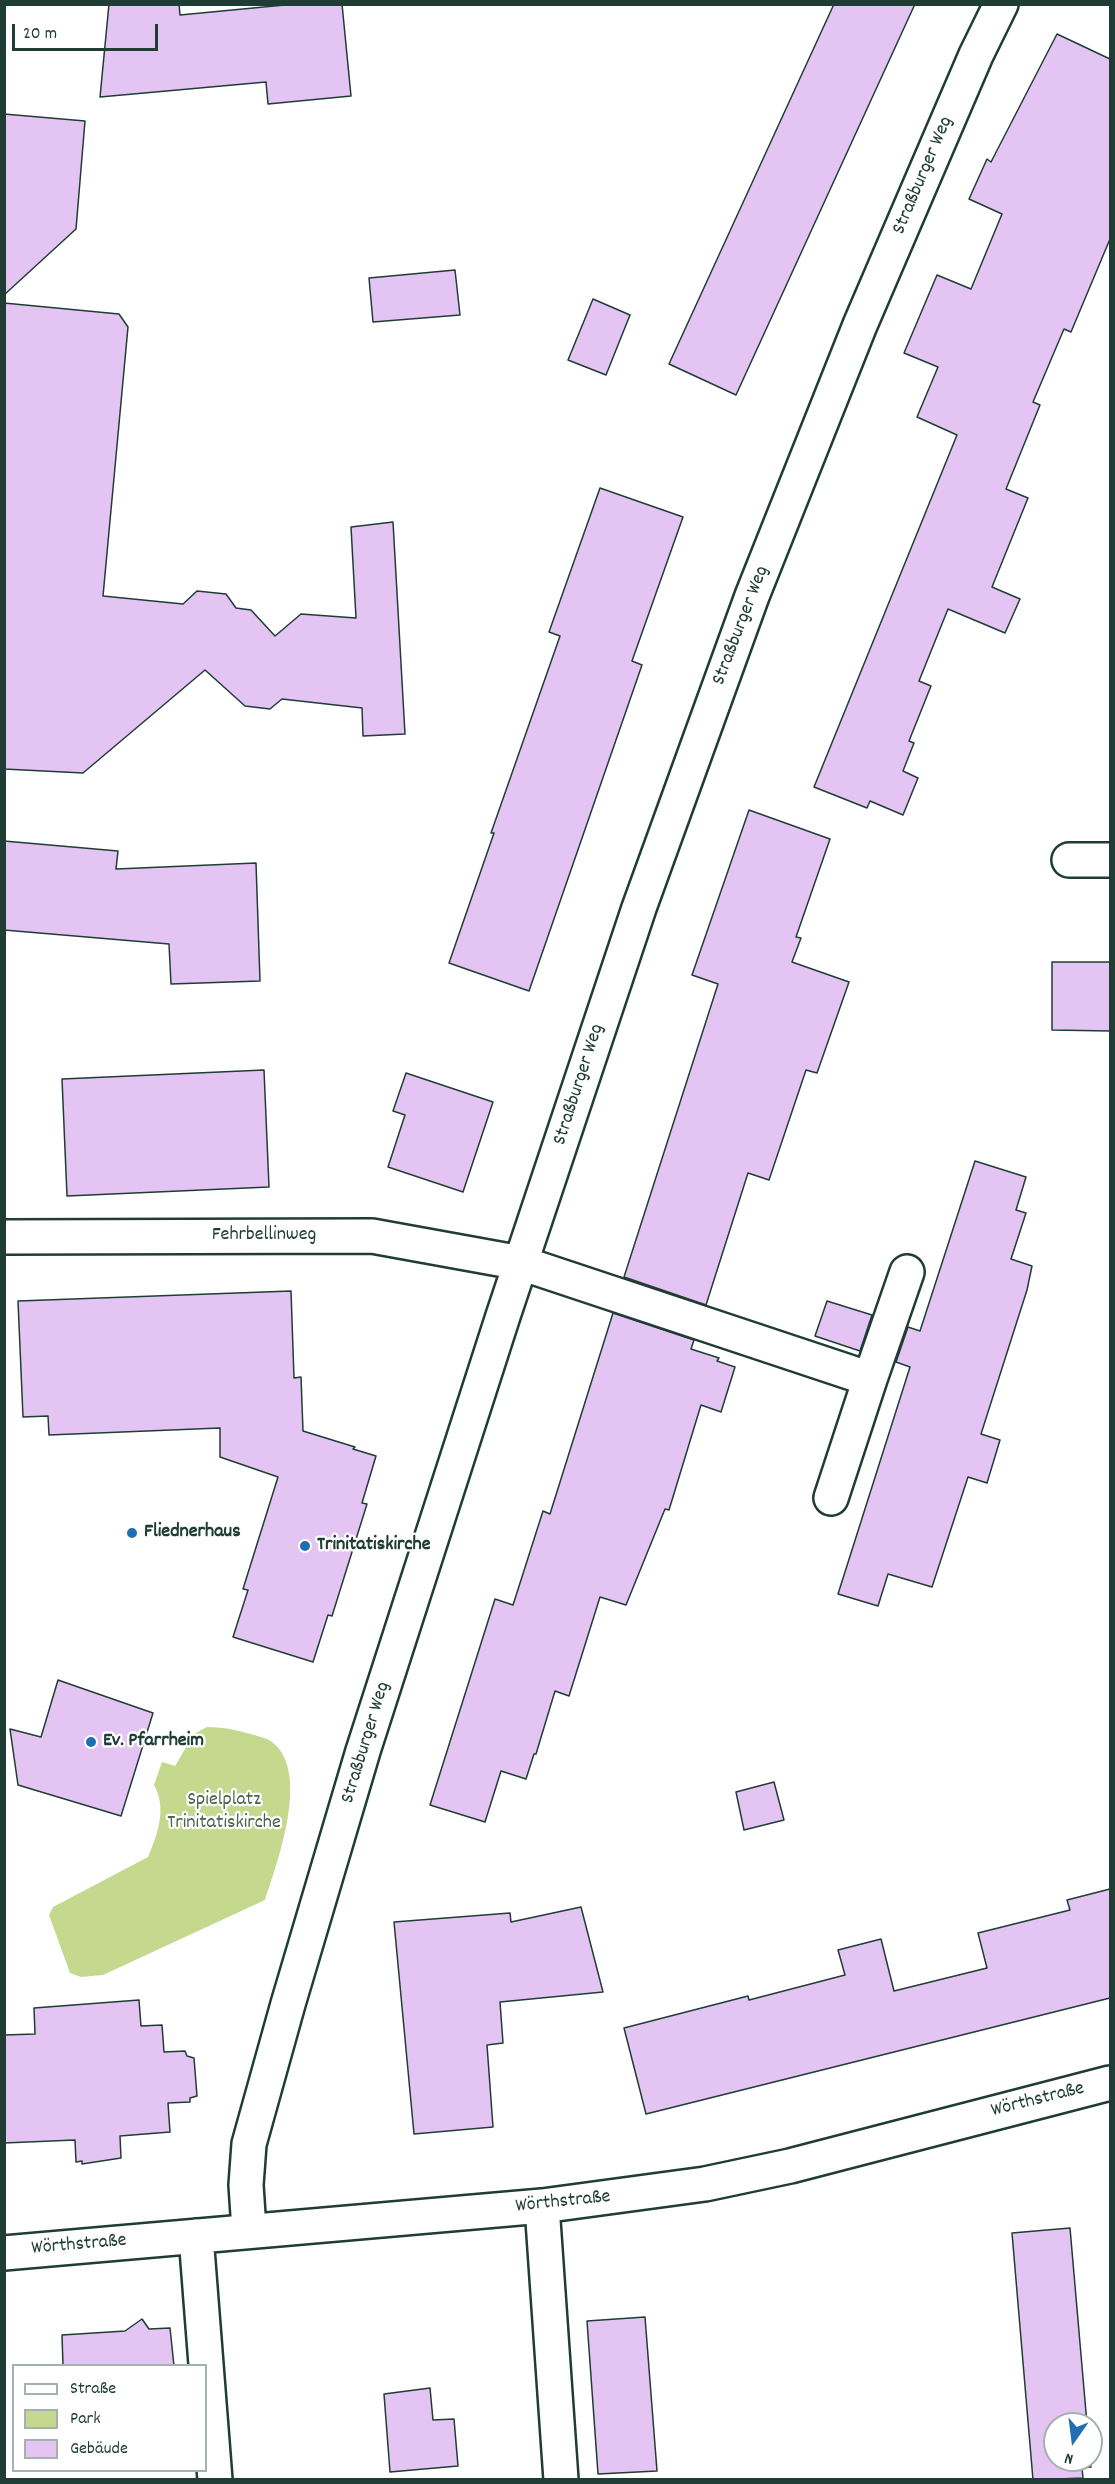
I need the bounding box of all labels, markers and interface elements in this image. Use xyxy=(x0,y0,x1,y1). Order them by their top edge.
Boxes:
scale bar xyxy=(15,12,160,50)
text: 20 m xyxy=(23,22,57,47)
street label: Straßburger Weg xyxy=(888,113,960,239)
street label: Straßburger Weg xyxy=(708,563,776,689)
street label: Straßburger Weg xyxy=(549,1021,611,1149)
street label: Fehrbellinweg xyxy=(212,1224,316,1248)
place label: Fliednerhaus xyxy=(144,1521,241,1545)
marker: Fliednerhaus xyxy=(125,1526,139,1540)
place label: Trinitatiskirche xyxy=(317,1534,430,1558)
marker: Trinitatiskirche xyxy=(298,1539,312,1553)
street label: Straßburger Weg xyxy=(337,1679,397,1807)
place label: Ev. Pfarrheim xyxy=(103,1730,204,1754)
marker: Ev. Pfarrheim xyxy=(84,1735,98,1749)
park label: Spielplatz Trinitatiskirche xyxy=(167,1789,281,1836)
street label: Wörthstraße xyxy=(989,2078,1087,2124)
street label: Wörthstraße xyxy=(514,2186,612,2220)
street label: Wörthstraße xyxy=(31,2230,127,2262)
legend xyxy=(12,2364,207,2472)
text: Straße xyxy=(70,2377,116,2402)
text: Park xyxy=(70,2407,101,2432)
north arrow xyxy=(1043,2412,1103,2472)
text: Gebäude xyxy=(70,2437,128,2462)
text: N xyxy=(1062,2446,1076,2470)

